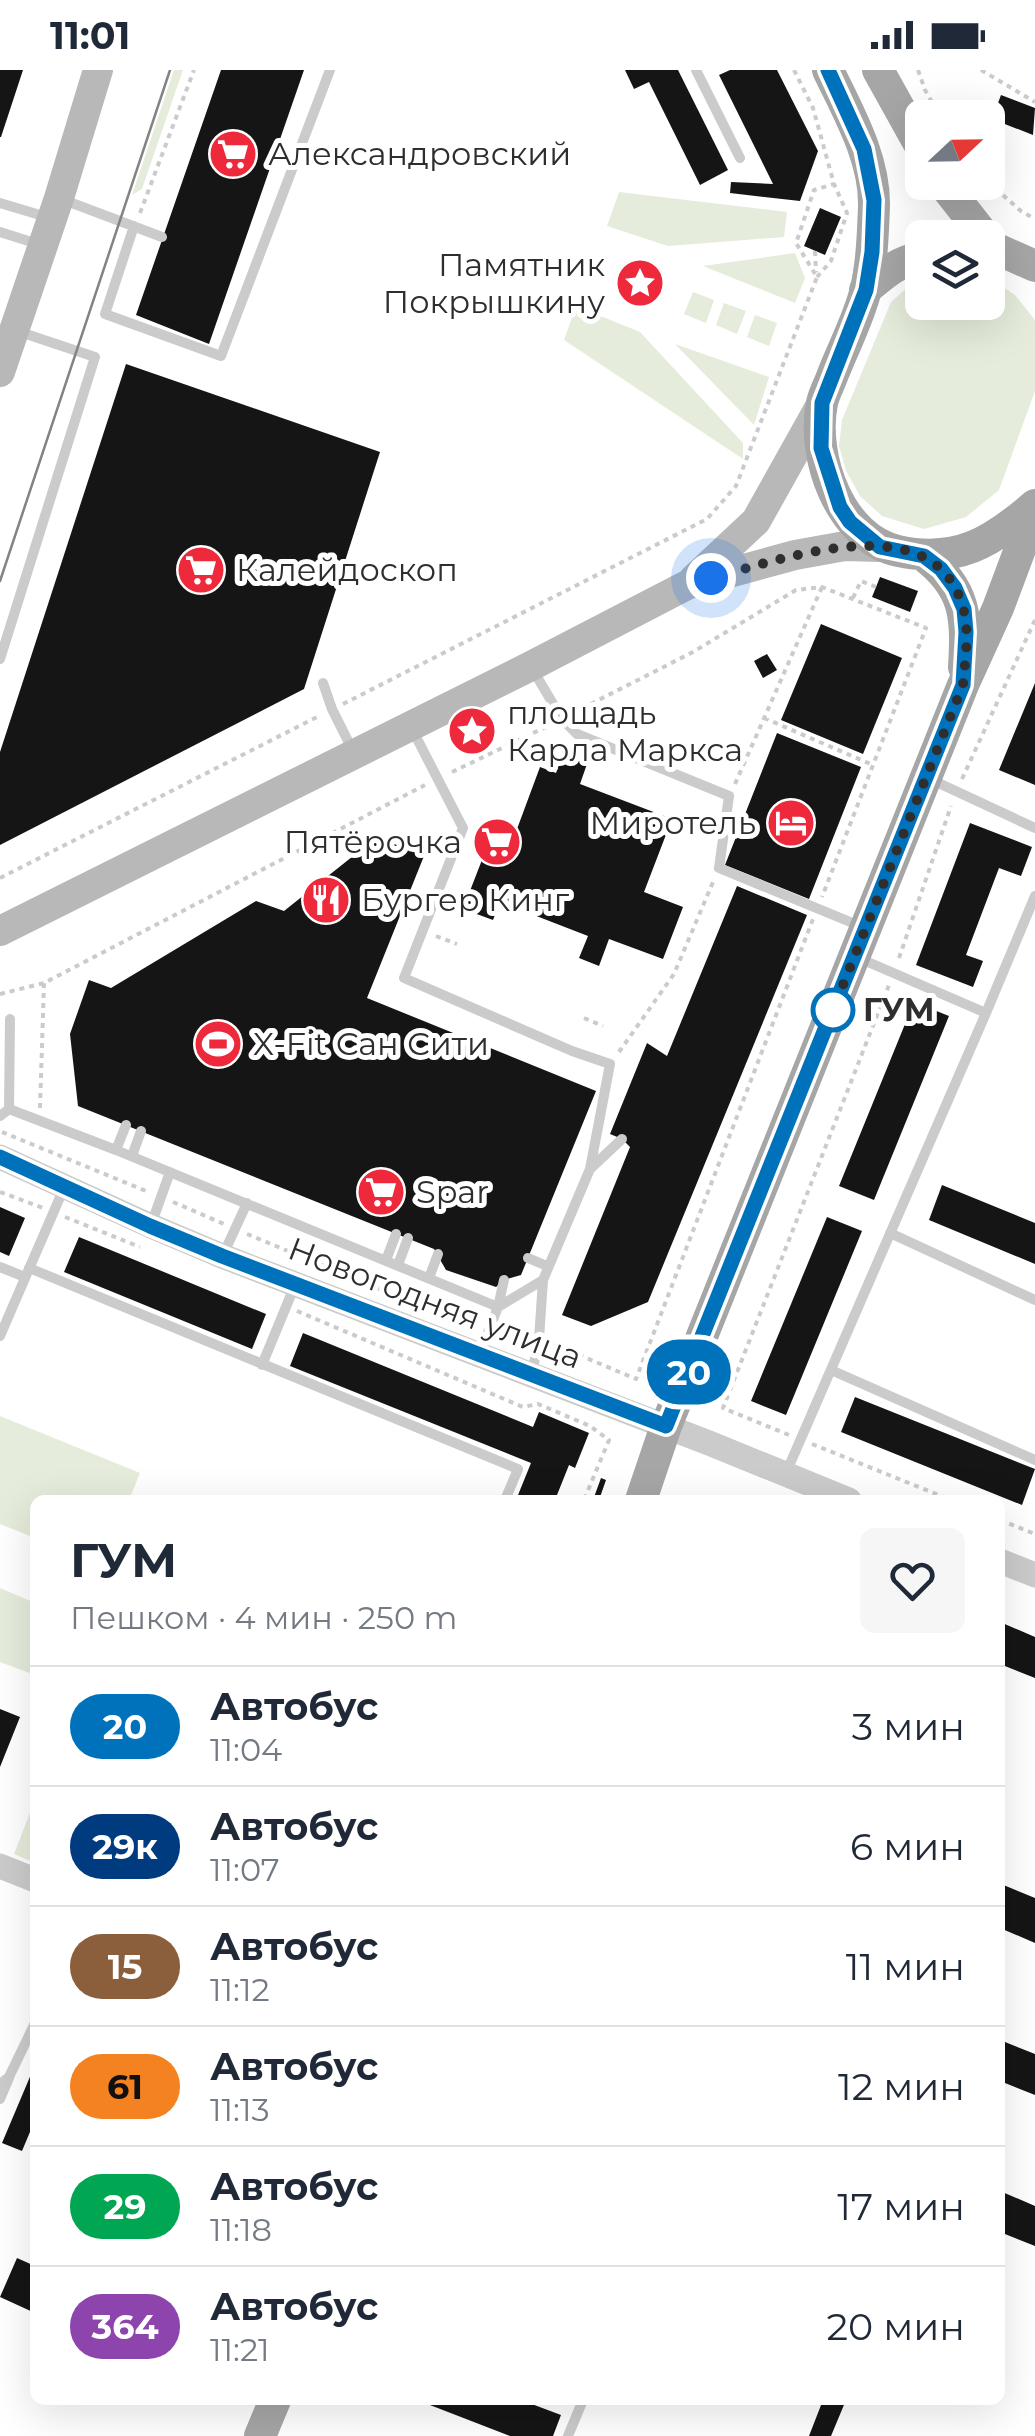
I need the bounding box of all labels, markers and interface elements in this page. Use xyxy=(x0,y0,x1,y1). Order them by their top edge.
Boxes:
text: 11:01 xyxy=(50,12,130,59)
north arrow xyxy=(905,100,1005,200)
map controls xyxy=(905,100,1005,320)
supermarket icon: Александровский xyxy=(207,128,259,180)
place label: Александровский xyxy=(268,134,571,173)
button: layers xyxy=(905,220,1005,320)
place label: Памятник Покрышкину xyxy=(383,245,605,321)
place icon: Памятник Покрышкину xyxy=(614,257,666,309)
supermarket icon: Калейдоскоп xyxy=(175,544,227,596)
place label: Калейдоскоп xyxy=(236,550,458,589)
your location xyxy=(686,553,736,603)
place label: площадь Карла Маркса xyxy=(507,693,743,769)
place icon: площадь Карла Маркса xyxy=(446,705,498,757)
hotel icon: Миротель xyxy=(765,797,817,849)
place label: Миротель xyxy=(589,803,756,842)
supermarket icon: Пятёрочка xyxy=(471,816,523,868)
place label: Пятёрочка xyxy=(284,822,462,861)
restaurant icon: Бургер Кинг xyxy=(300,874,352,926)
place label: Бургер Кинг xyxy=(361,880,570,919)
marker: ГУМ xyxy=(812,989,854,1031)
place label: ГУМ xyxy=(863,990,935,1029)
sports icon: X-Fit Сан Сити xyxy=(192,1018,244,1070)
place label: X-Fit Сан Сити xyxy=(253,1024,489,1063)
supermarket icon: Spar xyxy=(355,1166,407,1218)
place label: Spar xyxy=(416,1172,489,1211)
street label: Новогодняя улица xyxy=(283,1229,587,1376)
line badge: 20 xyxy=(644,1340,734,1404)
text: 20 xyxy=(667,1351,711,1394)
button: heart xyxy=(860,1528,965,1633)
text: ГУМ xyxy=(70,1531,177,1589)
text: Пешком · 4 мин · 250 m xyxy=(70,1598,457,1637)
text: Автобус xyxy=(210,1683,379,1730)
text: 3 мин xyxy=(852,1703,965,1750)
text: 20 xyxy=(103,1705,147,1748)
text: 11:04 xyxy=(210,1730,282,1769)
text: Автобус xyxy=(210,1803,379,1850)
text: 6 мин xyxy=(850,1823,965,1870)
text: 29к xyxy=(92,1825,158,1868)
text: 11:07 xyxy=(210,1850,280,1889)
text: Автобус xyxy=(210,1923,379,1970)
text: 11 мин xyxy=(846,1943,965,1990)
text: 15 xyxy=(108,1945,142,1988)
text: 11:12 xyxy=(210,1970,270,2009)
text: Автобус xyxy=(210,2043,379,2090)
text: 12 мин xyxy=(838,2063,965,2110)
text: 61 xyxy=(107,2065,143,2108)
text: 11:13 xyxy=(210,2090,270,2129)
text: Автобус xyxy=(210,2163,379,2210)
text: 17 мин xyxy=(837,2183,965,2230)
text: 29 xyxy=(104,2185,146,2228)
text: 11:18 xyxy=(210,2210,272,2249)
text: Автобус xyxy=(210,2283,379,2330)
text: 20 мин xyxy=(827,2303,965,2350)
text: 364 xyxy=(91,2305,159,2348)
text: 11:21 xyxy=(210,2330,270,2369)

